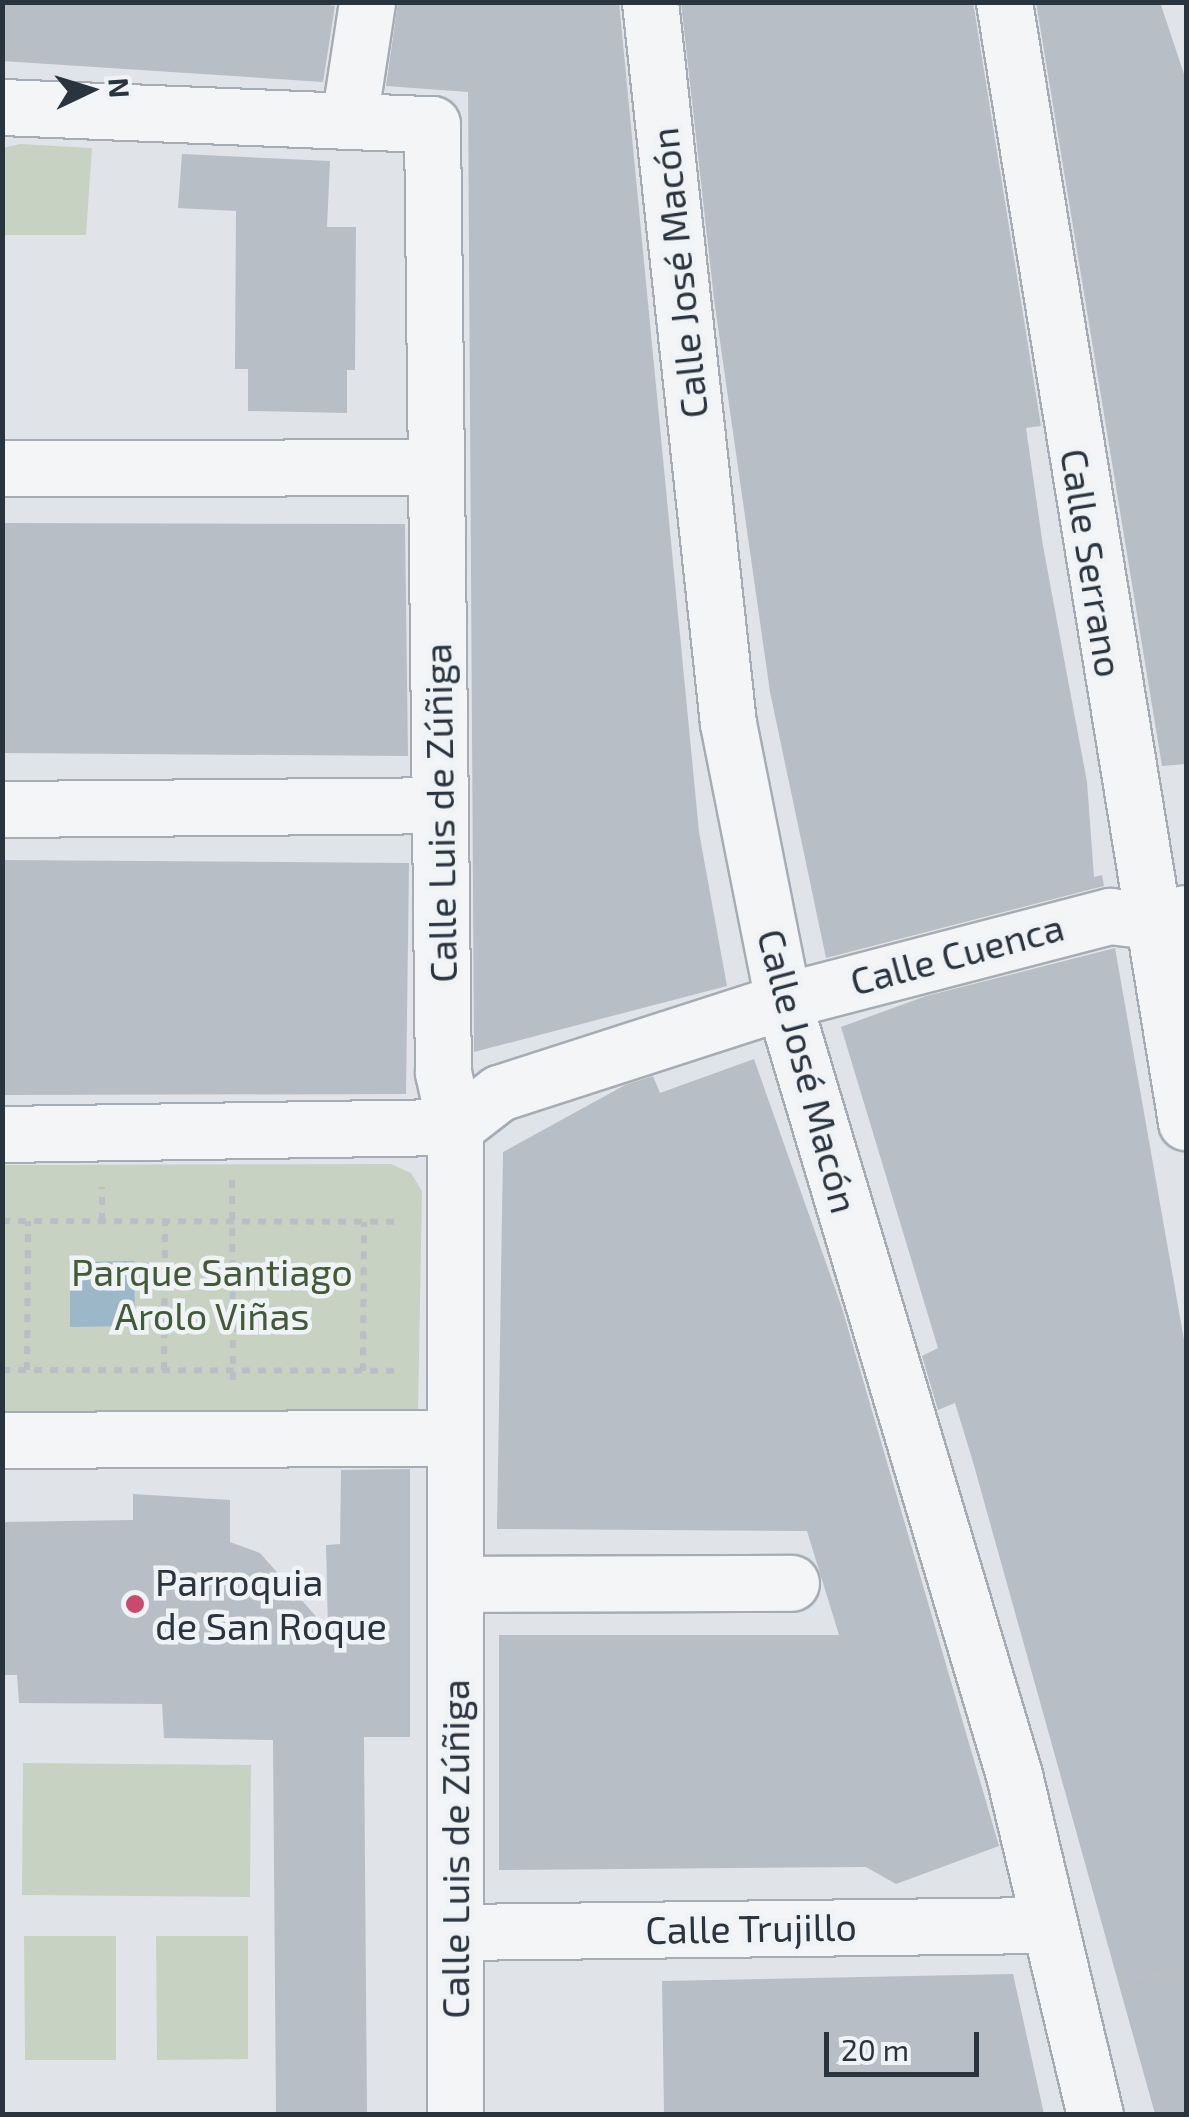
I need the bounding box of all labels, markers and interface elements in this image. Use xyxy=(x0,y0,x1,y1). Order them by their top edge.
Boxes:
north arrow xyxy=(40,40,140,140)
text: N xyxy=(102,77,138,99)
street label: Calle José Macón xyxy=(641,125,717,421)
street label: Calle Serrano xyxy=(1051,446,1133,680)
street label: Calle Luis de Zúñiga xyxy=(414,643,466,983)
street label: Calle Cuenca xyxy=(845,904,1069,1004)
street label: Calle José Macón xyxy=(748,924,868,1218)
park label: Parque Santiago Arolo Viñas xyxy=(71,1249,353,1338)
place label: Parroquia de San Roque xyxy=(155,1559,387,1648)
marker: Parroquia de San Roque xyxy=(124,1593,146,1615)
street label: Calle Luis de Zúñiga xyxy=(432,1679,478,2019)
street label: Calle Trujillo xyxy=(644,1903,858,1953)
scale bar xyxy=(829,2012,984,2074)
text: 20 m xyxy=(841,2031,909,2067)

